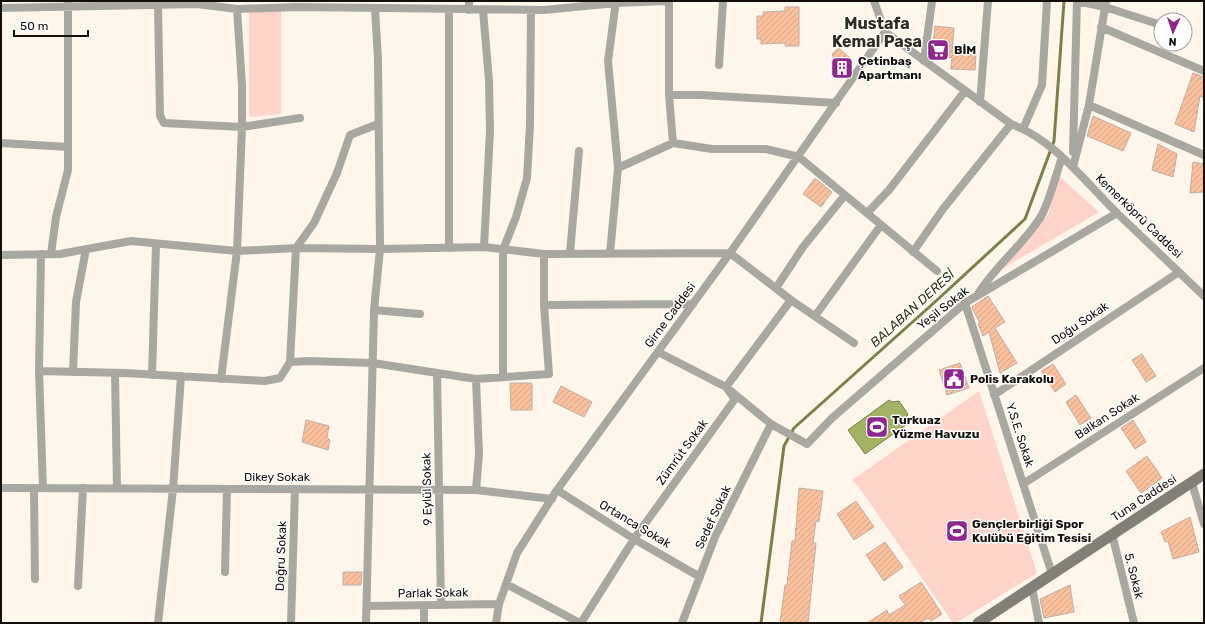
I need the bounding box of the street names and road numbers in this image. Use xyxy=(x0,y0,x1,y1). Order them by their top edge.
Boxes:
street label: Kemerköprü Caddesi xyxy=(1093,171,1185,261)
street label: Girne Caddesi xyxy=(642,280,698,350)
street label: Yeşil Sokak xyxy=(914,283,972,332)
street label: Doğu Sokak xyxy=(1049,298,1112,347)
street label: Balkan Sokak xyxy=(1072,390,1142,442)
street label: Y.S.E. Sokak xyxy=(1003,401,1037,470)
street label: Zümrüt Sokak xyxy=(654,416,711,487)
street label: 9 Eylül Sokak xyxy=(419,452,435,526)
street label: Dikey Sokak xyxy=(244,470,311,484)
street label: Tuna Caddesi xyxy=(1109,472,1179,524)
street label: Sedef Sokak xyxy=(692,482,734,551)
street label: Ortanca Sokak xyxy=(597,497,674,551)
street label: Doğru Sokak xyxy=(273,520,289,591)
street label: 5. Sokak xyxy=(1122,552,1147,601)
street label: Parlak Sokak xyxy=(398,585,469,601)

